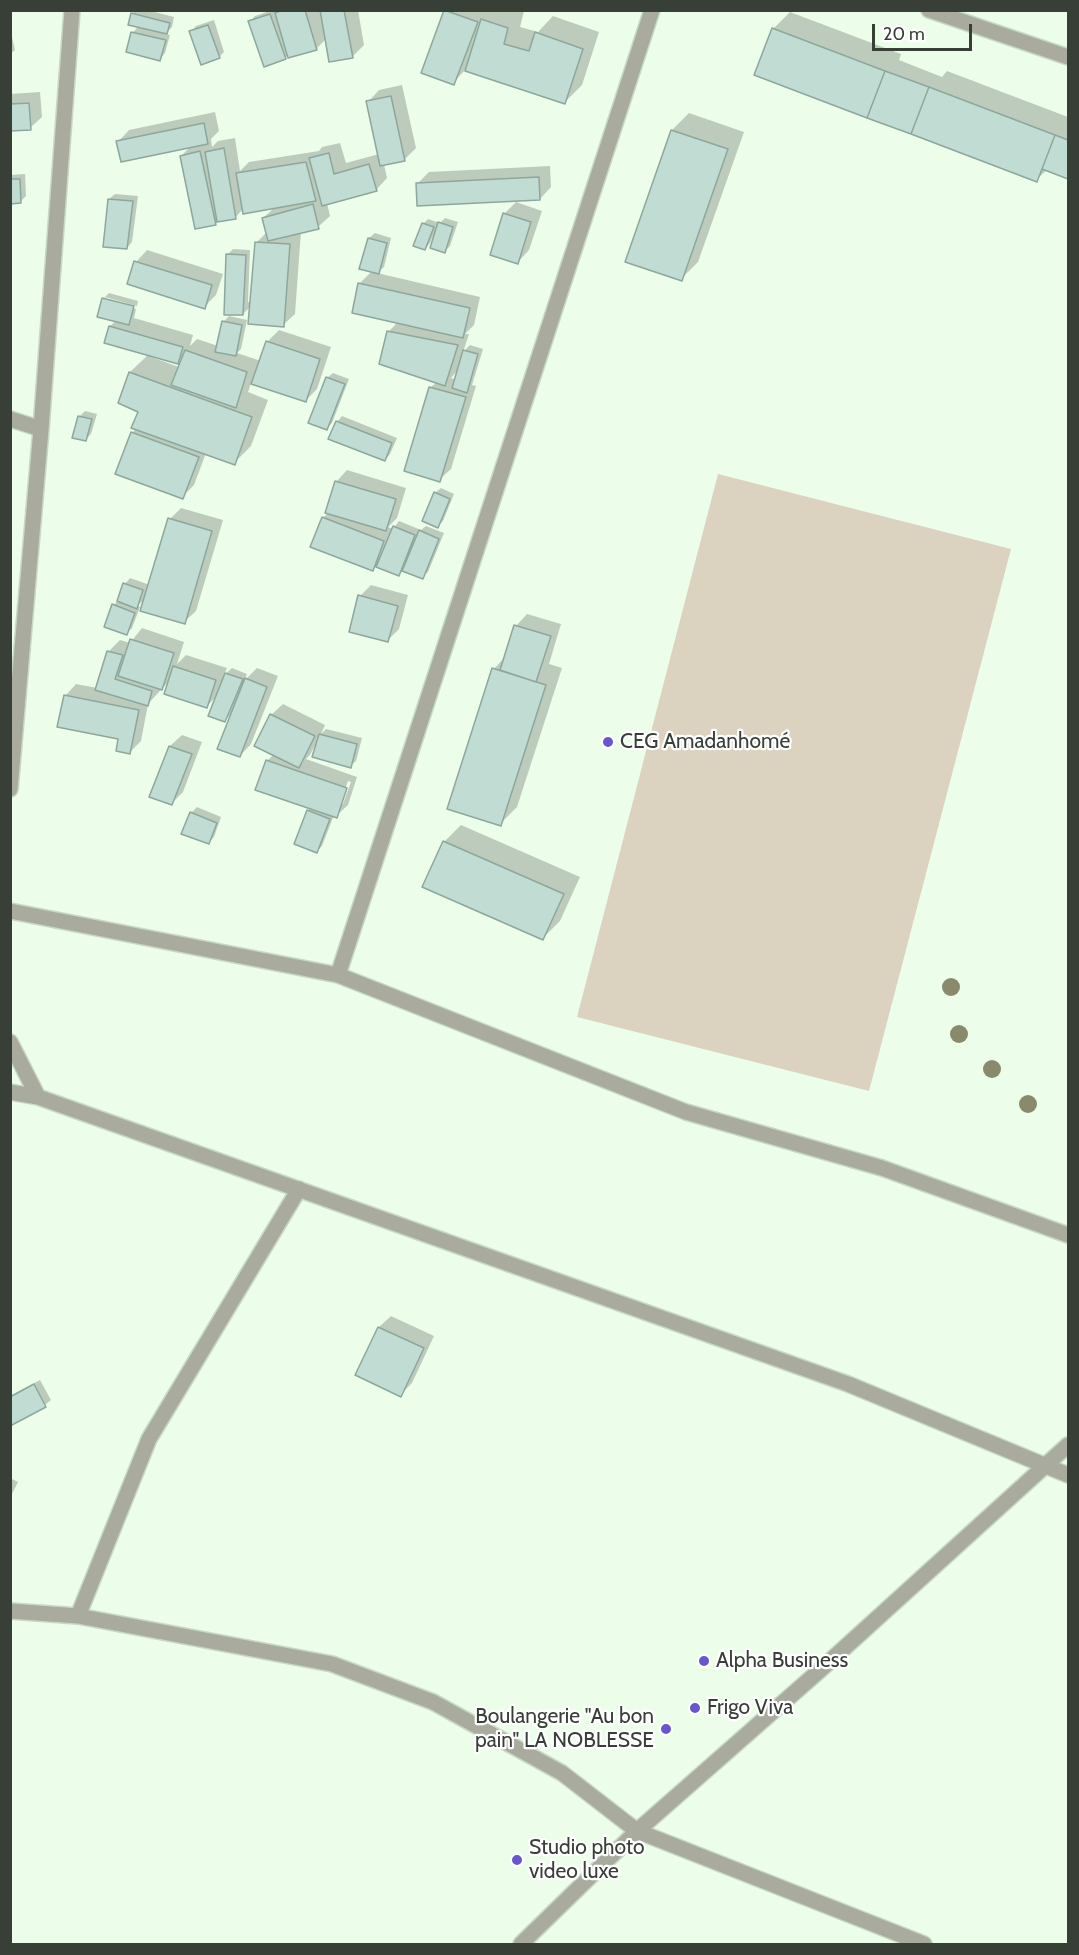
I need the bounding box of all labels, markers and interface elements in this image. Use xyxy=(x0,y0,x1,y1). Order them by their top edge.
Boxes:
scale bar xyxy=(875,12,976,50)
text: 20 m xyxy=(883,23,925,45)
place label: CEG Amadanhomé xyxy=(620,729,790,755)
marker: CEG Amadanhomé xyxy=(601,735,615,749)
place label: Alpha Business xyxy=(716,1648,848,1674)
marker: Alpha Business xyxy=(697,1654,711,1668)
place label: Frigo Viva xyxy=(707,1695,793,1721)
marker: Frigo Viva xyxy=(688,1701,702,1715)
place label: Boulangerie "Au bon pain" LA NOBLESSE xyxy=(475,1704,654,1754)
marker: Boulangerie "Au bon pain" LA NOBLESSE xyxy=(659,1722,673,1736)
place label: Studio photo video luxe xyxy=(529,1835,644,1885)
marker: Studio photo video luxe xyxy=(510,1853,524,1867)

